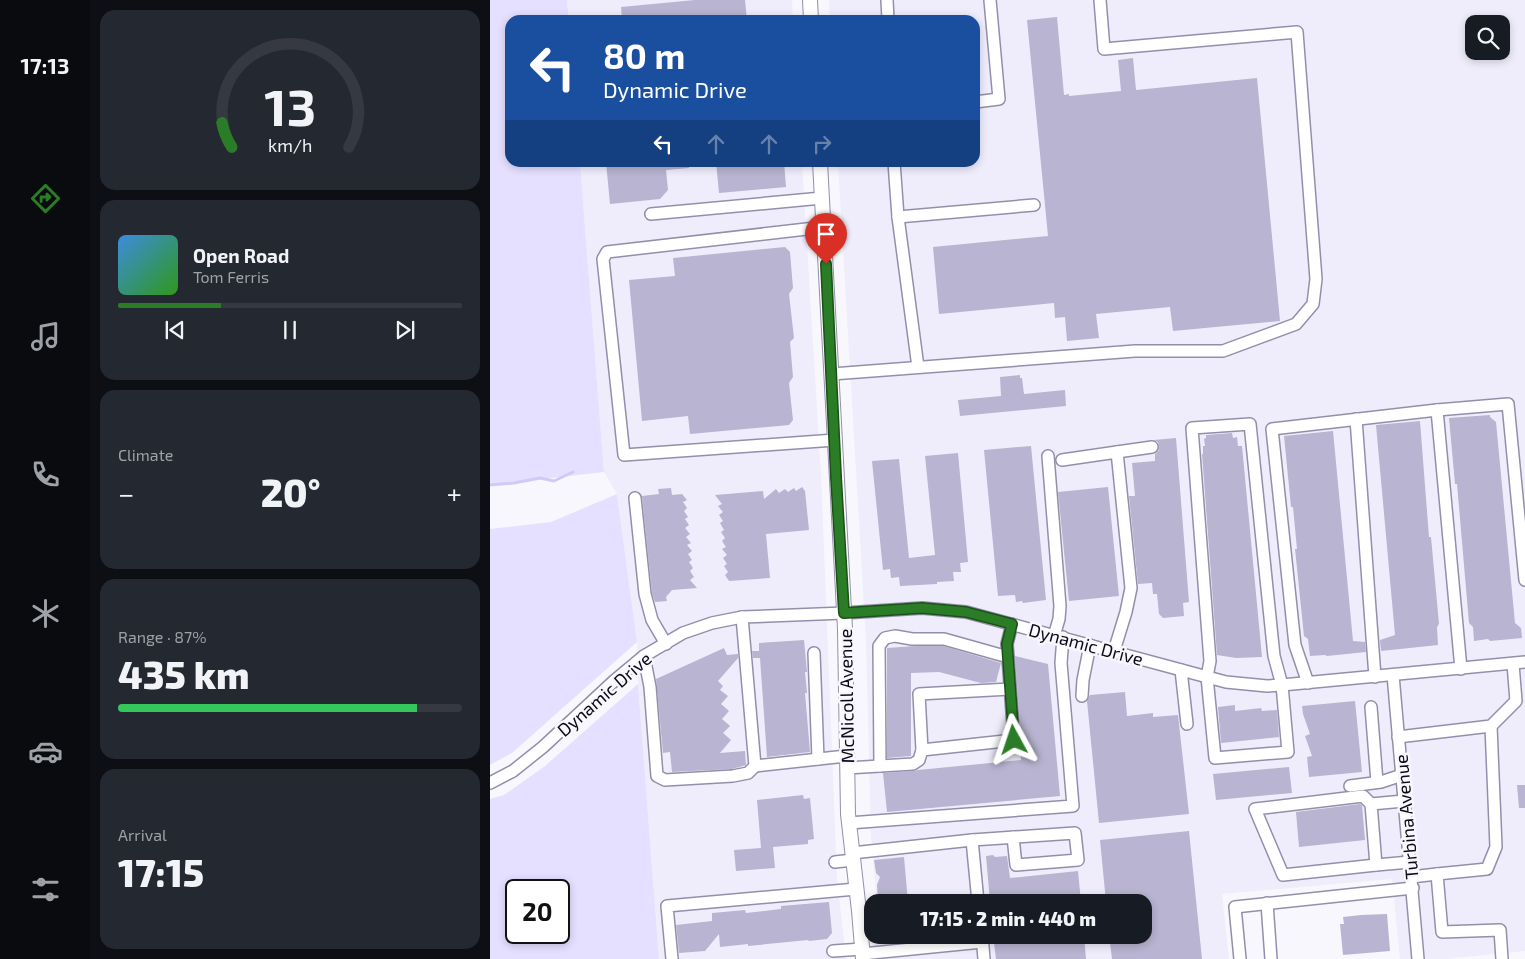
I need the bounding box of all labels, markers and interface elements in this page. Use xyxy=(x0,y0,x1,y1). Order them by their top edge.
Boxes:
map controls xyxy=(1465,15,1510,60)
button: search xyxy=(1465,15,1510,60)
text: 80 m xyxy=(603,34,685,76)
icon: left xyxy=(520,35,585,100)
text: 17:13 xyxy=(21,52,69,78)
text: 13 xyxy=(264,74,316,136)
text: Dynamic Drive xyxy=(603,76,747,102)
icon: left xyxy=(649,130,677,158)
icon: ahead xyxy=(702,130,730,158)
icon: ahead xyxy=(755,130,783,158)
icon: right xyxy=(808,130,836,158)
text: km/h xyxy=(268,134,312,156)
icon: directions xyxy=(28,181,63,216)
pin xyxy=(805,213,847,264)
icon: arrive xyxy=(812,220,840,248)
text: Open Road xyxy=(193,244,289,267)
text: Tom Ferris xyxy=(193,267,269,286)
icon: previous xyxy=(161,316,189,344)
icon: pause xyxy=(276,316,304,344)
icon: next xyxy=(391,316,419,344)
icon: music xyxy=(28,319,63,354)
text: Climate xyxy=(118,445,173,464)
icon: phone xyxy=(28,457,63,492)
text: 20° xyxy=(261,469,320,515)
text: − xyxy=(118,476,134,510)
text: + xyxy=(447,476,462,510)
icon: climate xyxy=(28,596,63,631)
street label: Dynamic Drive xyxy=(1026,618,1146,670)
text: Range · 87% xyxy=(118,627,207,646)
street label: McNicoll Avenue xyxy=(834,628,858,764)
street label: Dynamic Drive xyxy=(552,647,656,741)
text: 435 km xyxy=(118,651,250,697)
position arrow xyxy=(987,713,1039,765)
icon: car xyxy=(28,734,63,769)
street label: Turbina Avenue xyxy=(1390,754,1422,880)
text: Arrival xyxy=(118,825,167,844)
text: 17:15 xyxy=(118,849,204,895)
icon: filters xyxy=(28,872,63,907)
speed limit sign: 20 xyxy=(505,879,570,944)
text: 17:15 · 2 min · 440 m xyxy=(920,907,1096,930)

